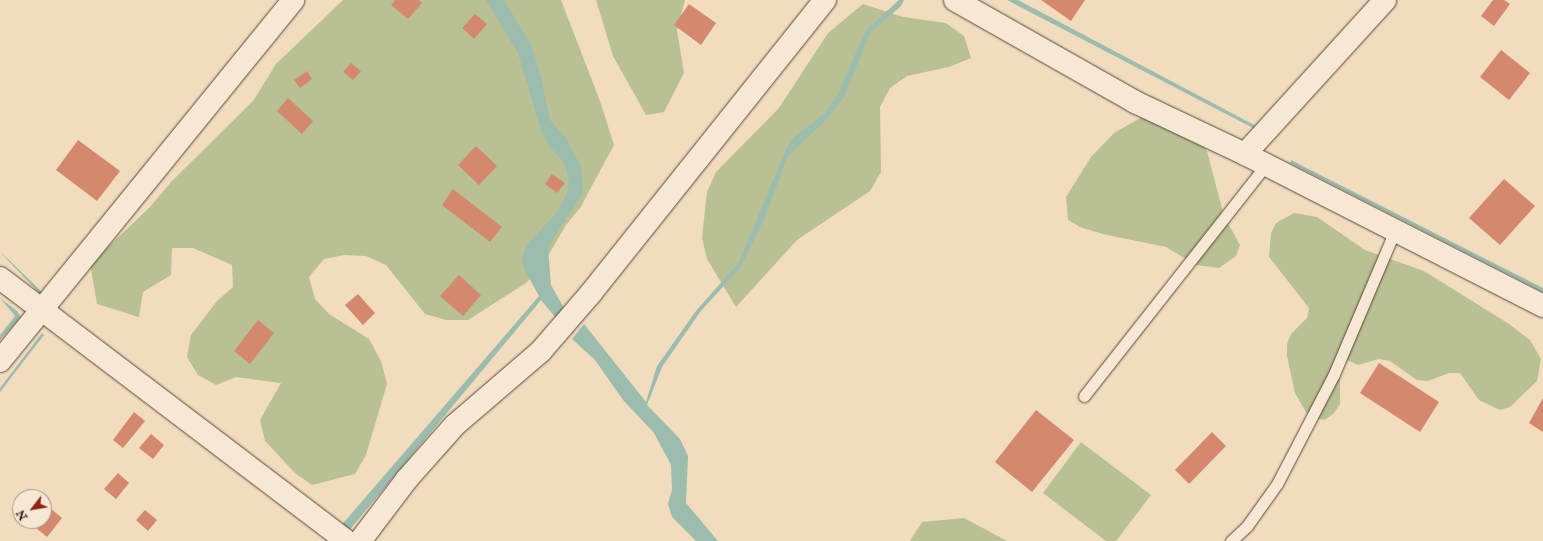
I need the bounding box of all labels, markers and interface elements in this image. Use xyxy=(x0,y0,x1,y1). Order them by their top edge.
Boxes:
north arrow xyxy=(12,489,52,529)
text: N xyxy=(14,507,30,523)

